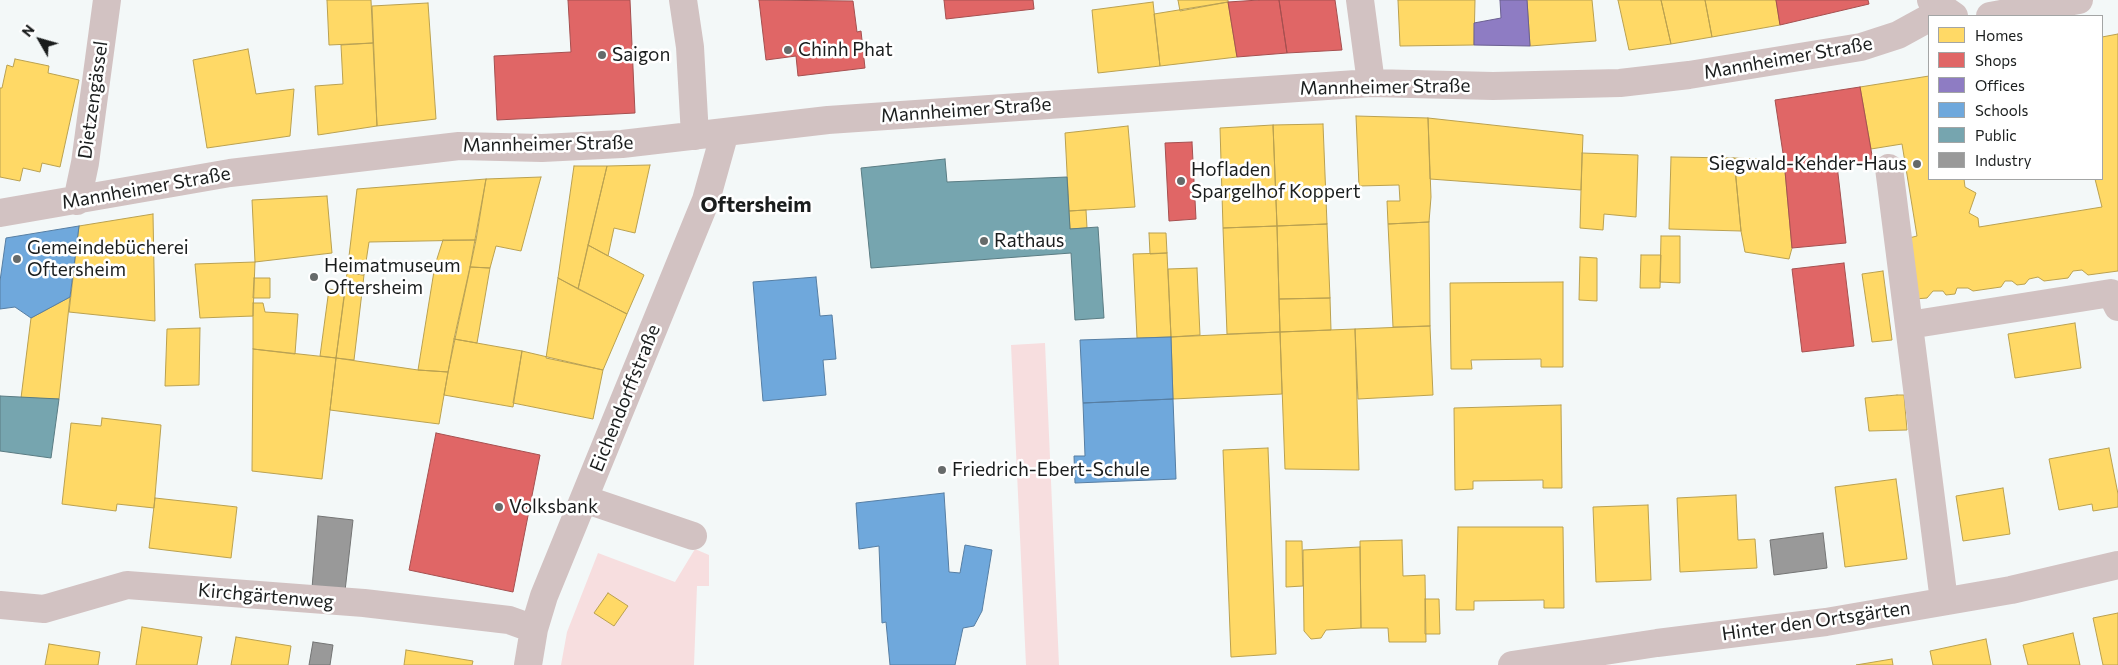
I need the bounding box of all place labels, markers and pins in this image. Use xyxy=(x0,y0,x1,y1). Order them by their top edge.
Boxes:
place label: Chinh Phat xyxy=(798,39,893,61)
place label: Saigon xyxy=(612,44,670,66)
marker: Chinh Phat xyxy=(782,44,794,56)
marker: Saigon xyxy=(596,49,608,61)
place label: Siegwald-Kehder-Haus xyxy=(1709,153,1907,175)
marker: Siegwald-Kehder-Haus xyxy=(1911,158,1923,170)
place label: Hofladen Spargelhof Koppert xyxy=(1191,159,1360,203)
marker: Hofladen Spargelhof Koppert xyxy=(1175,175,1187,187)
place label: Rathaus xyxy=(994,230,1064,252)
marker: Rathaus xyxy=(978,235,990,247)
place label: Gemeindebücherei Oftersheim xyxy=(27,237,189,281)
marker: Gemeindebücherei Oftersheim xyxy=(11,253,23,265)
place label: Heimatmuseum Oftersheim xyxy=(324,255,460,299)
marker: Heimatmuseum Oftersheim xyxy=(308,271,320,283)
place label: Friedrich-Ebert-Schule xyxy=(952,459,1150,481)
marker: Friedrich-Ebert-Schule xyxy=(936,464,948,476)
place label: Volksbank xyxy=(509,496,598,518)
marker: Volksbank xyxy=(493,501,505,513)

